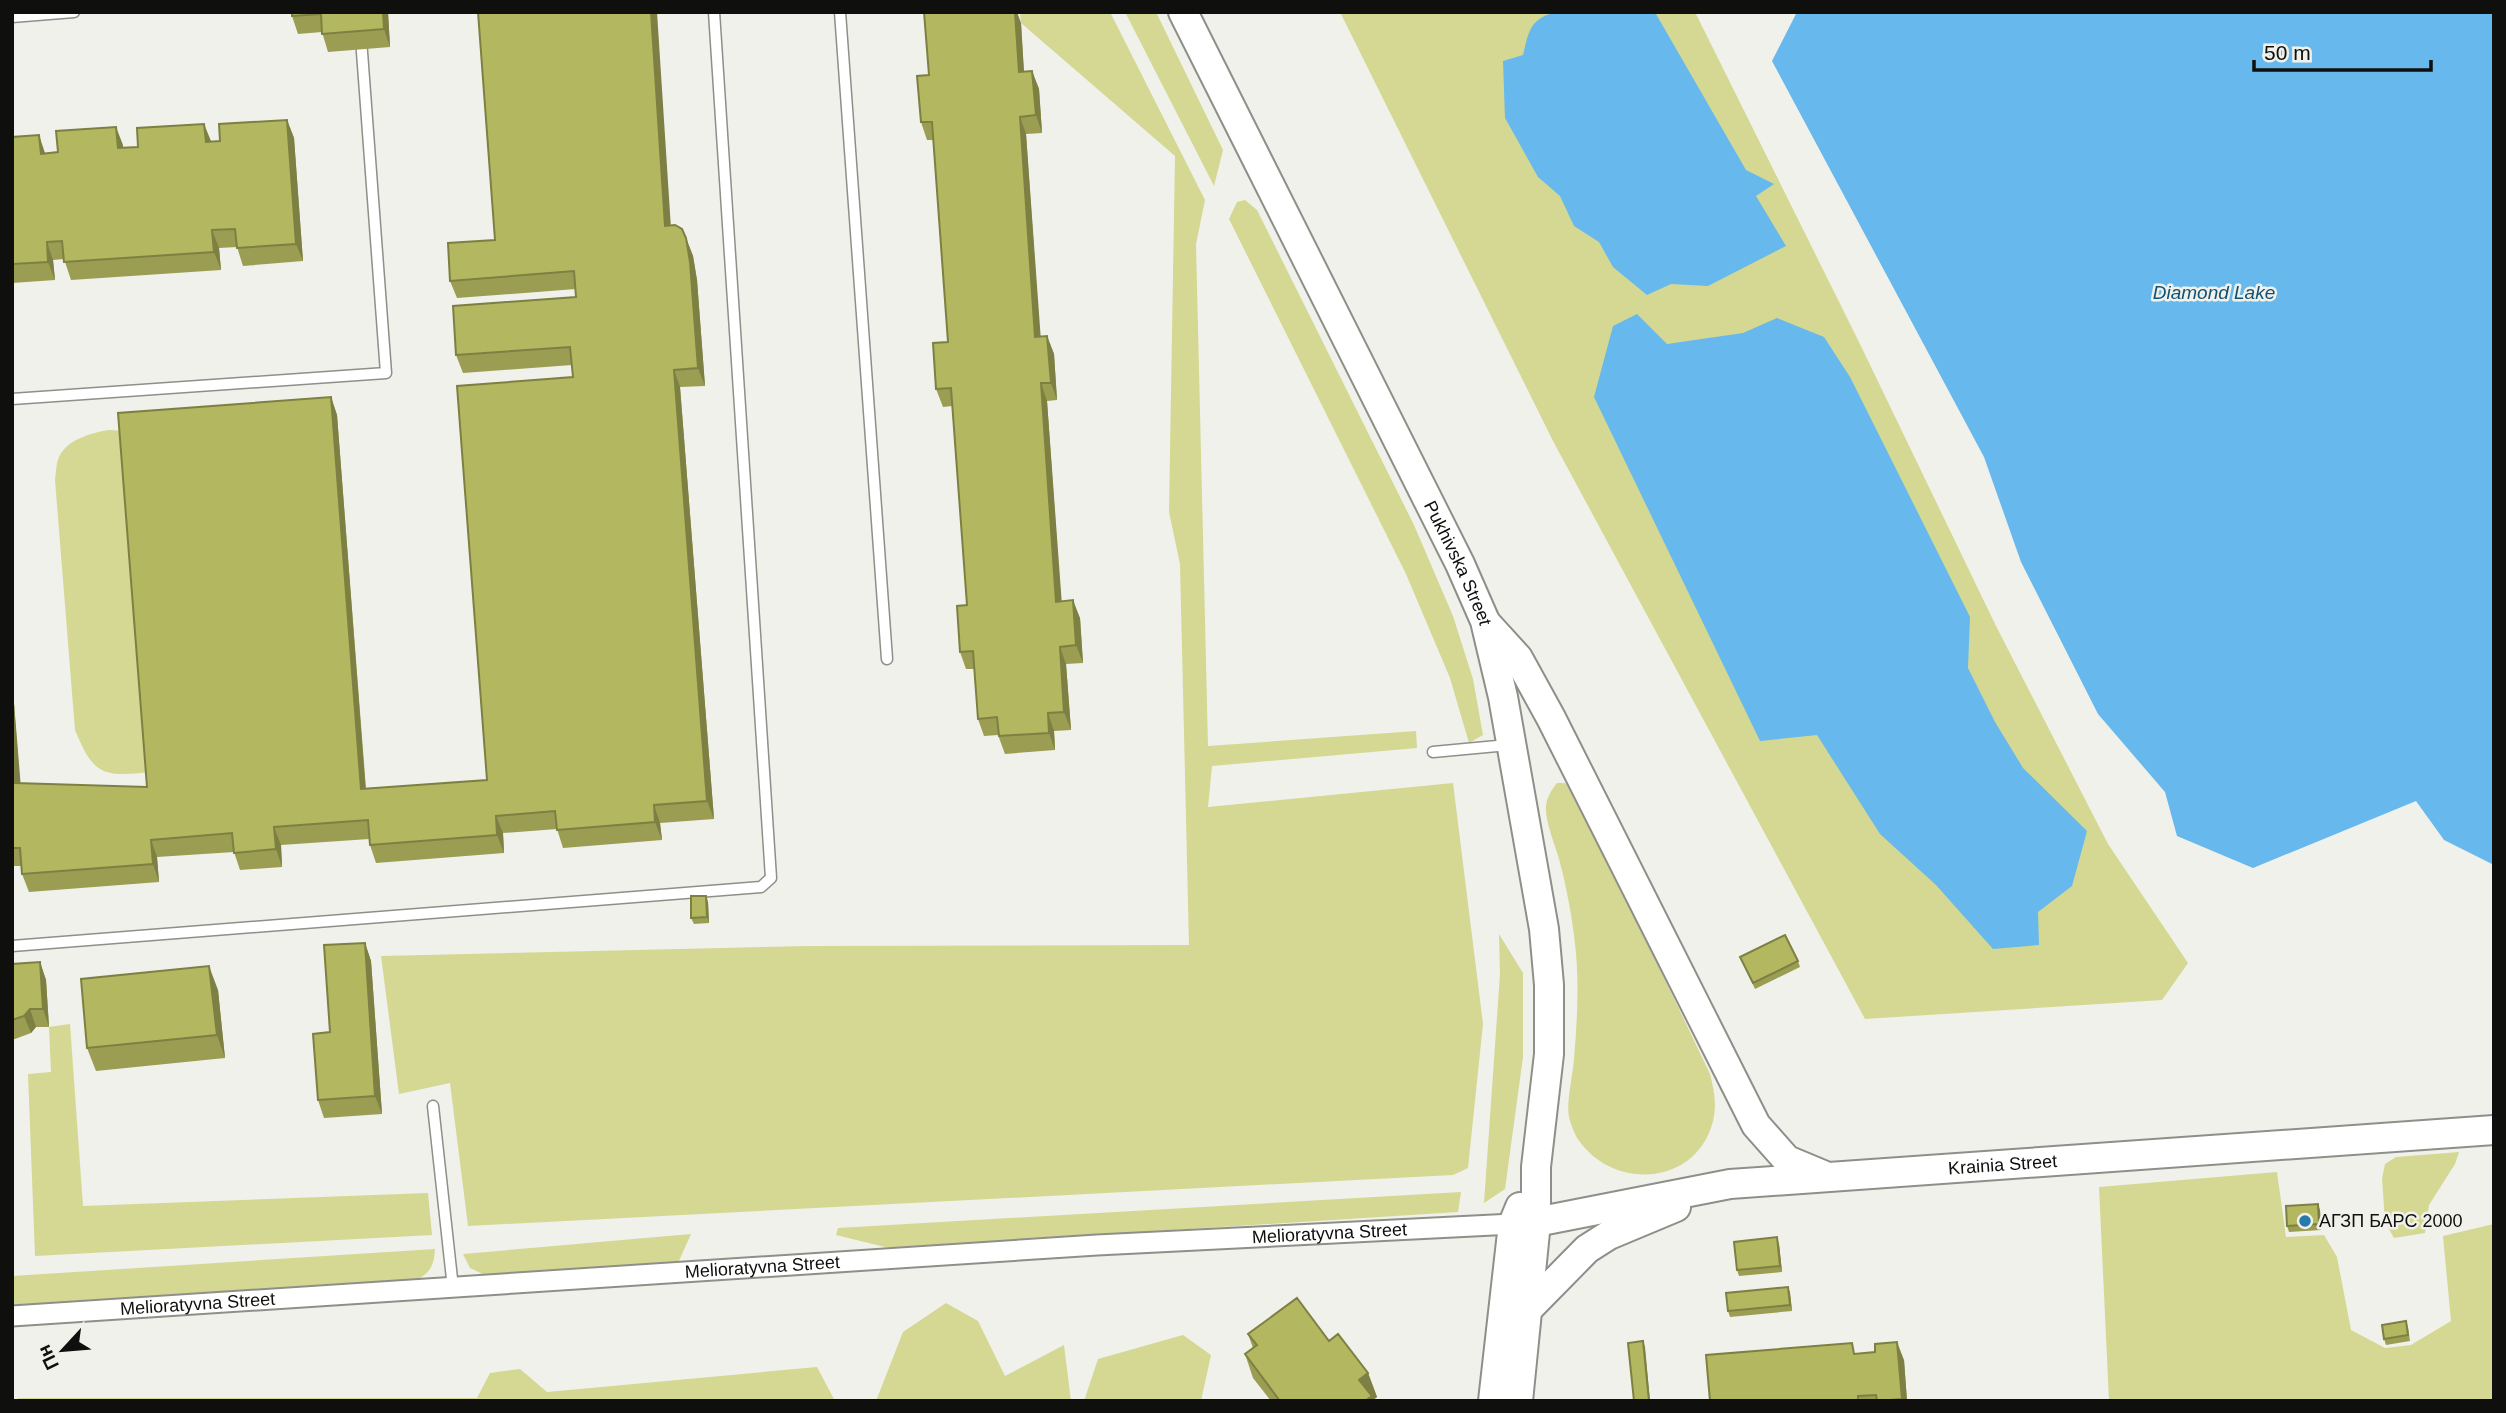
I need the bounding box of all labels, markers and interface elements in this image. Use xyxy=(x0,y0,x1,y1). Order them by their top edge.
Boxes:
scale bar xyxy=(2254,28,2431,72)
text: 50 m xyxy=(2264,41,2311,64)
water label: Diamond Lake xyxy=(2153,282,2275,303)
street label: Pukhivska Street xyxy=(1420,498,1496,627)
street label: Krainia Street xyxy=(1947,1151,2058,1179)
place label: АГЗП БАРС 2000 xyxy=(2319,1211,2462,1231)
marker: АГЗП БАРС 2000 xyxy=(2297,1213,2313,1229)
street label: Melioratyvna Street xyxy=(1251,1219,1407,1247)
street label: Melioratyvna Street xyxy=(684,1252,840,1282)
street label: Melioratyvna Street xyxy=(120,1289,276,1319)
north arrow xyxy=(28,1315,98,1385)
text: Пн xyxy=(33,1341,63,1373)

